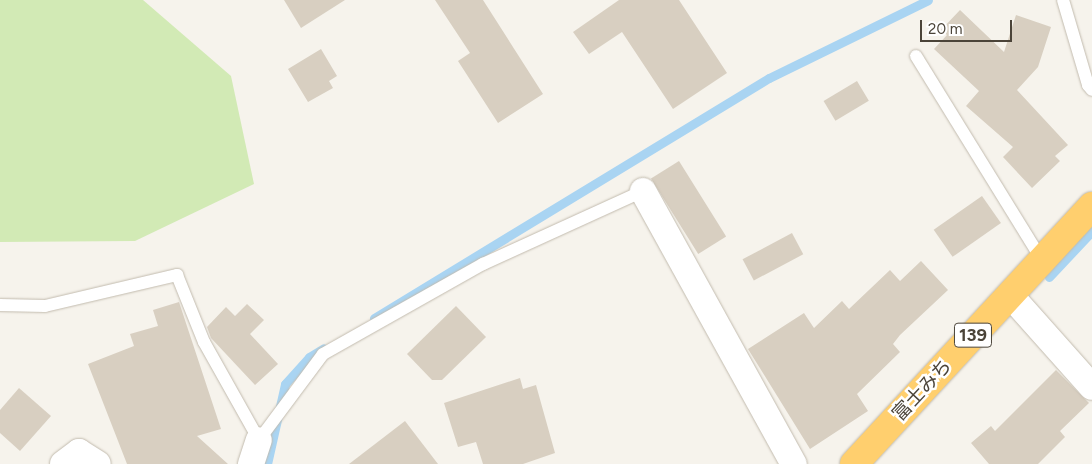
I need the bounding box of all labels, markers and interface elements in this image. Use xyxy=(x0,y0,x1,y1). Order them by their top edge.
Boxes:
scale bar xyxy=(922,10,1014,42)
text: 20 m xyxy=(928,20,962,38)
road number: 139 xyxy=(953,320,993,350)
street label: 富士みち xyxy=(888,354,956,426)

